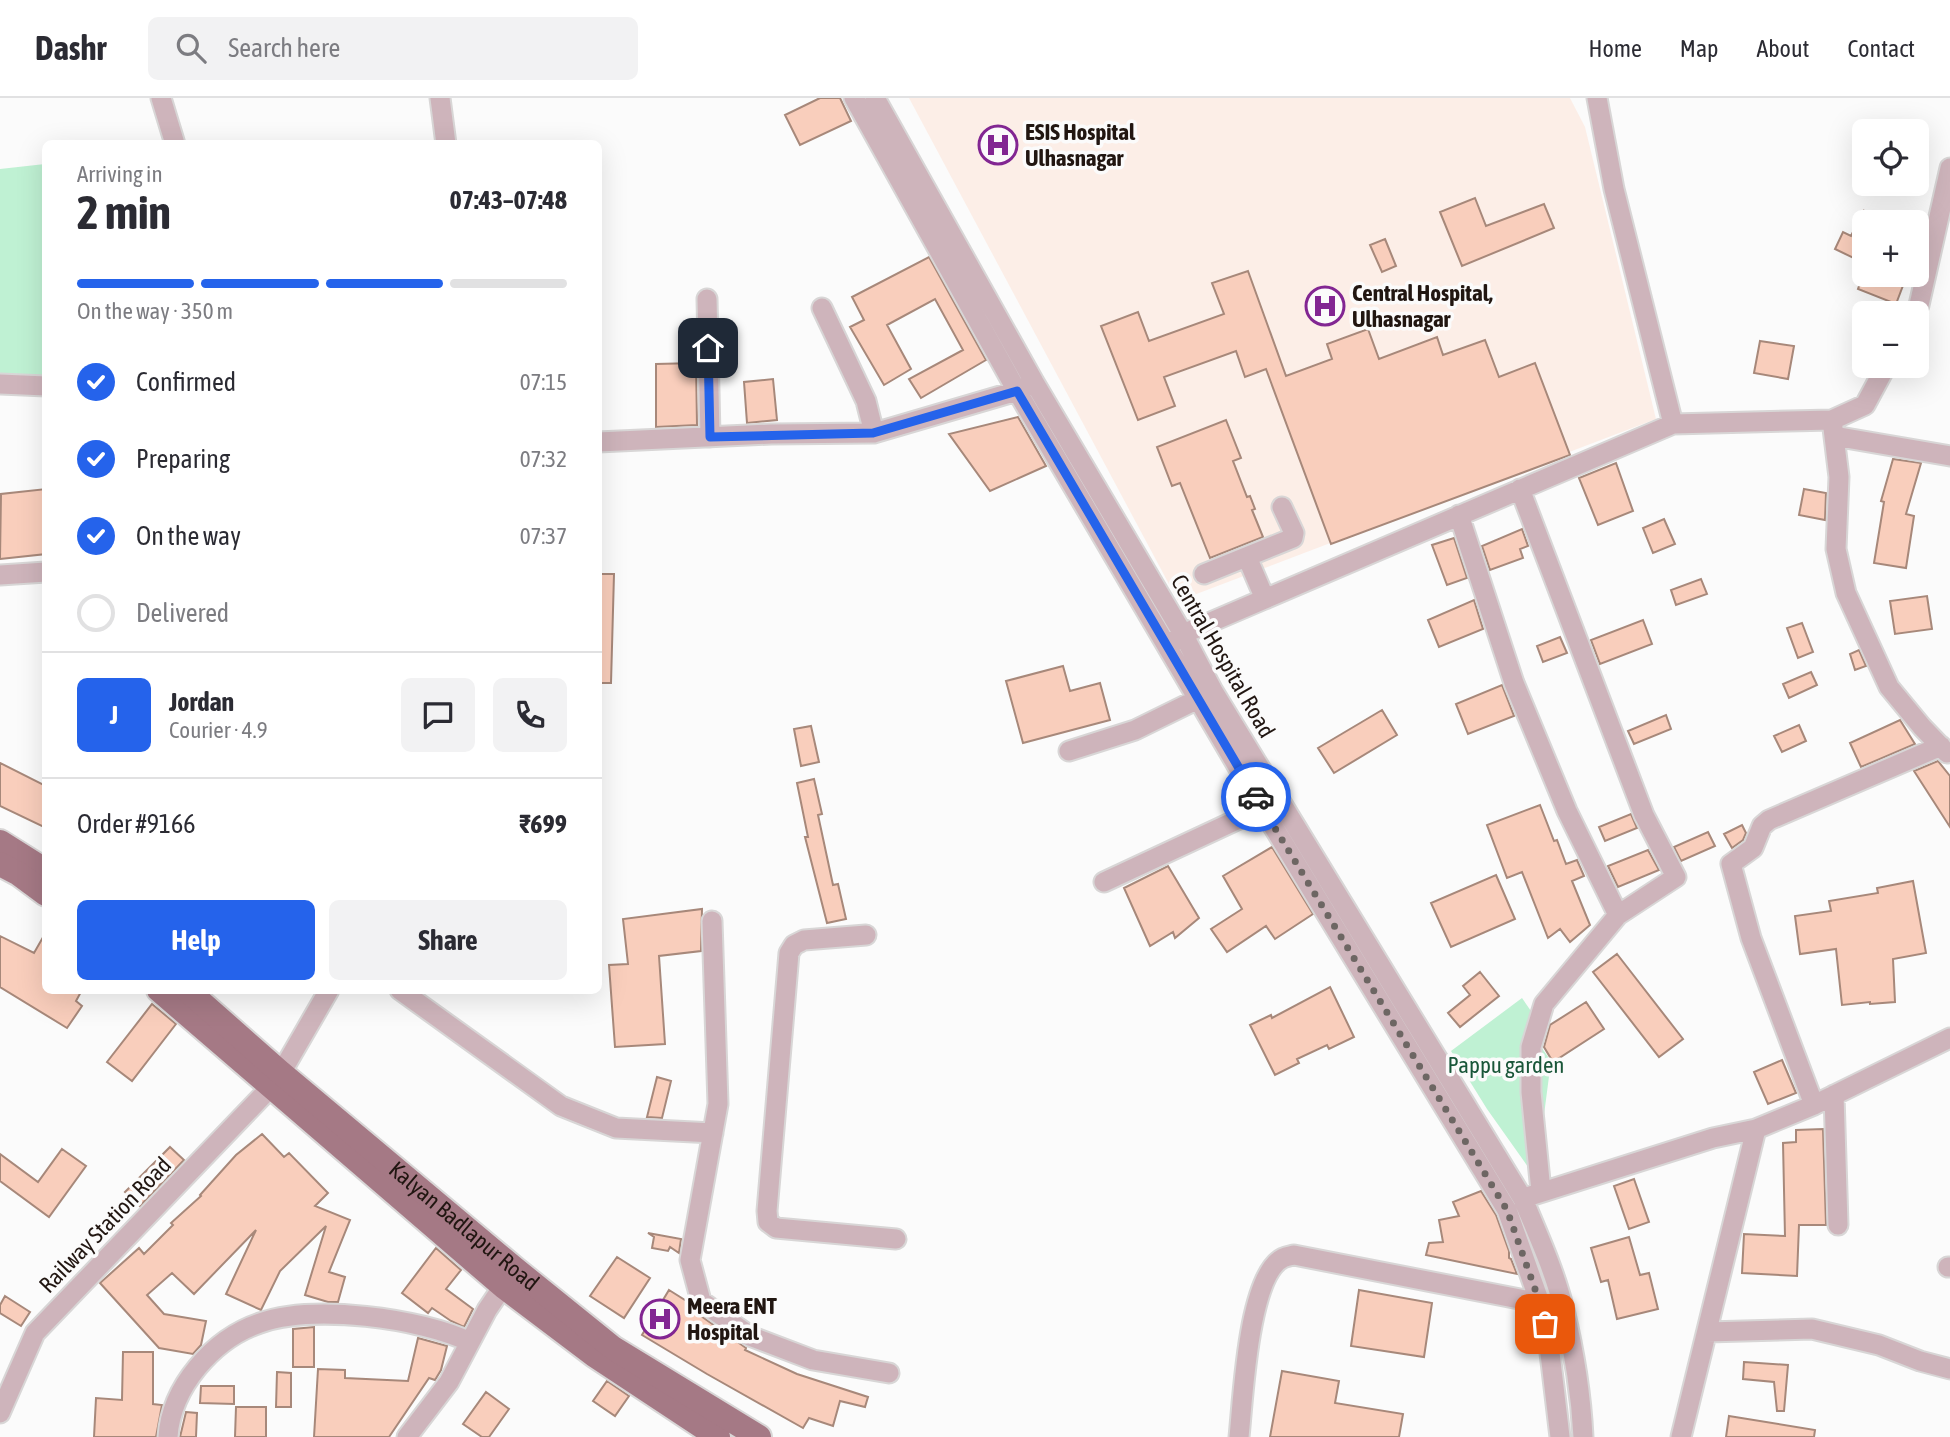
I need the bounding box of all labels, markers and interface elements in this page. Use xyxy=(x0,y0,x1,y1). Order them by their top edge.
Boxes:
search box xyxy=(148,17,638,80)
text: Dashr xyxy=(35,29,106,67)
icon: search xyxy=(172,29,210,67)
text: Search here xyxy=(228,33,340,63)
text: Home xyxy=(1588,35,1642,62)
text: Map xyxy=(1680,35,1718,62)
text: About xyxy=(1756,35,1809,62)
text: Contact xyxy=(1847,35,1915,62)
place label: ESIS Hospital Ulhasnagar xyxy=(1025,119,1136,171)
map controls xyxy=(1852,119,1929,378)
button: locate xyxy=(1852,119,1929,196)
hospital icon: ESIS Hospital Ulhasnagar xyxy=(977,124,1019,166)
text: Arriving in xyxy=(77,161,163,187)
text: 07:43–07:48 xyxy=(450,185,567,215)
text: 2 min xyxy=(77,186,171,239)
button: + xyxy=(1852,210,1929,287)
place label: Central Hospital, Ulhasnagar xyxy=(1352,280,1493,332)
hospital icon: Central Hospital, Ulhasnagar xyxy=(1304,285,1346,327)
text: On the way · 350 m xyxy=(77,298,233,324)
button: − xyxy=(1852,301,1929,378)
pin xyxy=(678,318,738,378)
icon: home xyxy=(689,329,727,367)
icon: check xyxy=(77,363,115,401)
text: Confirmed xyxy=(136,367,236,397)
text: 07:15 xyxy=(520,369,567,395)
icon: check xyxy=(77,440,115,478)
text: Preparing xyxy=(136,444,230,474)
text: 07:32 xyxy=(520,446,567,472)
icon: check xyxy=(77,517,115,555)
text: On the way xyxy=(136,521,241,551)
text: 07:37 xyxy=(520,523,567,549)
street label: Central Hospital Road xyxy=(1166,570,1280,742)
text: Delivered xyxy=(136,598,229,628)
button: chat xyxy=(401,678,475,752)
button: phone xyxy=(493,678,567,752)
text: Jordan xyxy=(169,687,234,717)
text: J xyxy=(110,700,118,730)
text: Courier · 4.9 xyxy=(169,717,268,743)
courier xyxy=(1221,762,1291,832)
icon: car xyxy=(1237,778,1275,816)
text: Order #9166 xyxy=(77,809,196,839)
text: ₹699 xyxy=(519,809,567,839)
button: Help xyxy=(77,900,315,980)
button: Share xyxy=(329,900,567,980)
park label: Pappu garden xyxy=(1448,1052,1564,1078)
street label: Railway Station Road xyxy=(34,1152,176,1298)
street label: Kalyan Badlapur Road xyxy=(384,1156,544,1296)
place label: Meera ENT Hospital xyxy=(687,1293,778,1345)
pin xyxy=(1515,1294,1575,1354)
hospital icon: Meera ENT Hospital xyxy=(639,1298,681,1340)
icon: bag xyxy=(1526,1305,1564,1343)

